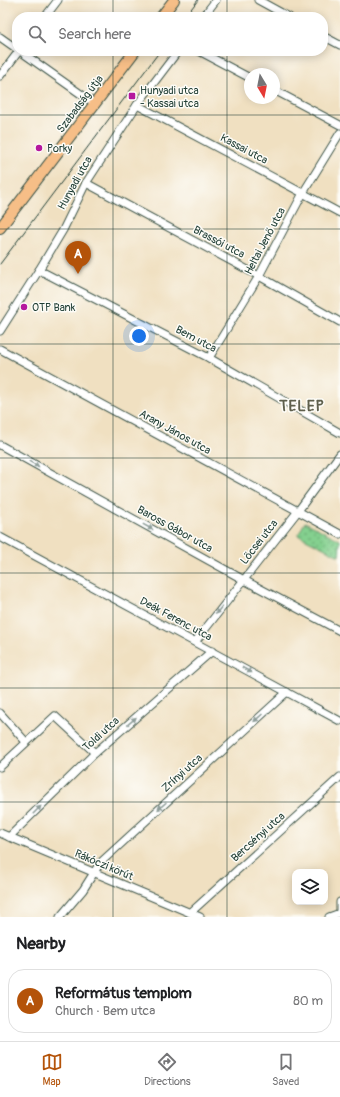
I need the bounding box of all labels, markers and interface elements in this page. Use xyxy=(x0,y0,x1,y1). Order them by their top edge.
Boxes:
search box xyxy=(12,12,328,56)
icon: search xyxy=(26,23,48,45)
text: Search here xyxy=(58,25,131,44)
north arrow xyxy=(244,68,280,104)
street label: Szabadság útja xyxy=(54,73,106,135)
place label: Hunyadi utca - Kassai utca xyxy=(140,84,199,110)
marker: Hunyadi utca - Kassai utca xyxy=(127,91,137,101)
street label: Kassai utca xyxy=(218,131,270,167)
place label: Porky xyxy=(47,142,72,155)
marker: Porky xyxy=(34,143,44,153)
street label: Hunyadi utca xyxy=(55,154,95,212)
street label: Heltai Jenő utca xyxy=(242,205,288,277)
street label: Brassói utca xyxy=(191,223,247,261)
pin: A xyxy=(65,241,91,274)
place label: OTP Bank xyxy=(32,301,76,314)
marker: OTP Bank xyxy=(19,302,29,312)
street label: Bem utca xyxy=(173,323,219,355)
your location xyxy=(129,326,149,346)
district label: TELEP xyxy=(278,397,325,416)
street label: Arany János utca xyxy=(137,407,213,457)
one-way arrow xyxy=(28,460,40,467)
street label: Baross Gábor utca xyxy=(135,503,215,555)
street label: Lőcsei utca xyxy=(238,517,280,567)
one-way arrow xyxy=(142,523,154,530)
street label: Deák Ferenc utca xyxy=(138,594,214,644)
one-way arrow xyxy=(215,605,224,616)
one-way arrow xyxy=(241,667,253,673)
one-way arrow xyxy=(253,713,263,723)
street label: Toldi utca xyxy=(80,714,122,754)
one-way arrow xyxy=(127,717,137,726)
street label: Zrínyi utca xyxy=(159,751,205,795)
one-way arrow xyxy=(157,801,167,811)
one-way arrow xyxy=(32,805,42,815)
street label: Bercsényi utca xyxy=(229,810,287,864)
street label: Rákóczi körút xyxy=(73,847,136,883)
map controls xyxy=(292,869,328,905)
button: layers xyxy=(292,869,328,905)
text: Nearby xyxy=(16,933,65,954)
text: Református templom xyxy=(55,984,192,1003)
text: A xyxy=(26,993,34,1009)
text: 80 m xyxy=(293,993,323,1009)
text: Church · Bem utca xyxy=(55,1003,155,1019)
tab: Map xyxy=(41,1051,63,1088)
tab: Directions xyxy=(144,1051,191,1088)
tab: Saved xyxy=(272,1051,299,1088)

